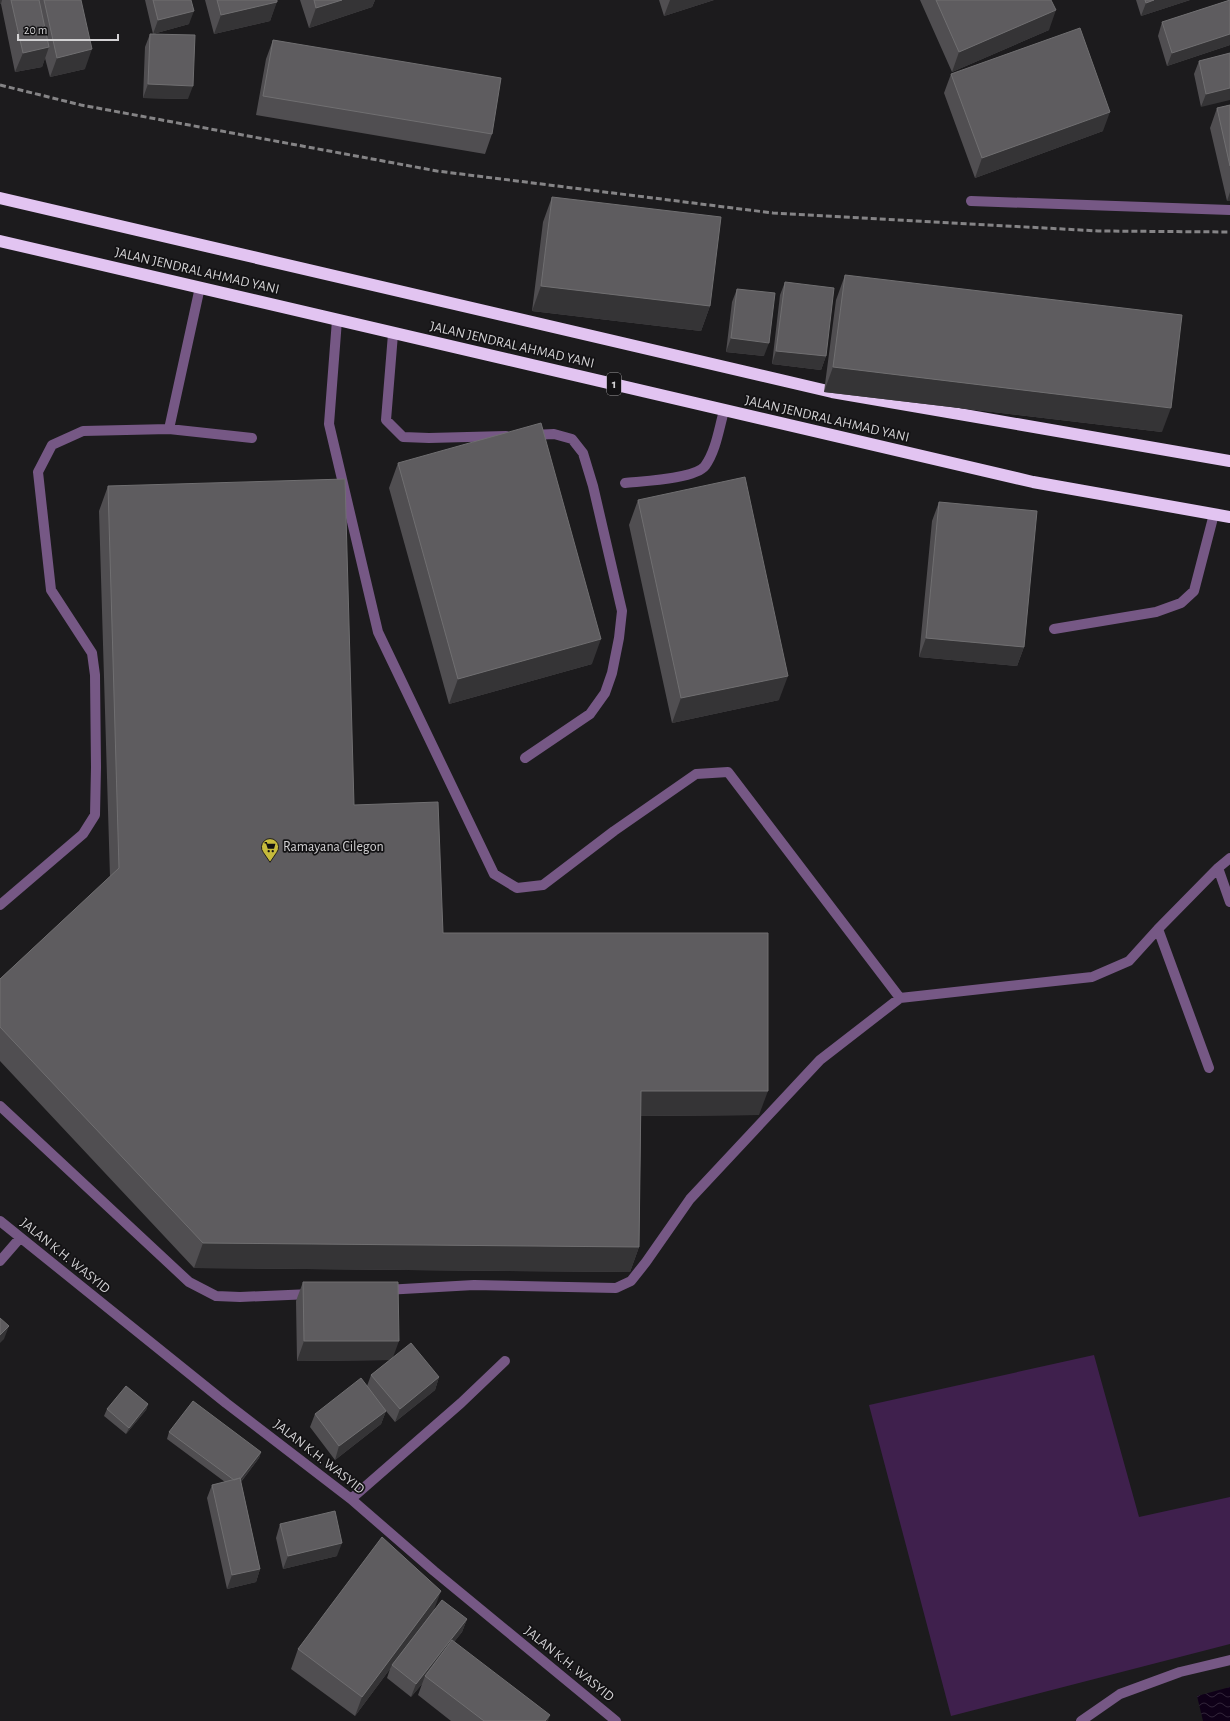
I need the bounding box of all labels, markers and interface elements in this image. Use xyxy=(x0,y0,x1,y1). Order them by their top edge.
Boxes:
scale bar xyxy=(18,16,118,42)
text: 20 m xyxy=(24,24,47,36)
street label: JALAN JENDRAL AHMAD YANI xyxy=(113,245,281,297)
street label: JALAN JENDRAL AHMAD YANI xyxy=(428,319,596,371)
road number: 1 xyxy=(607,373,621,395)
street label: JALAN JENDRAL AHMAD YANI xyxy=(743,393,911,445)
supermarket icon: Ramayana Cilegon xyxy=(260,837,280,862)
place label: Ramayana Cilegon xyxy=(283,840,384,854)
street label: JALAN K.H. WASYID xyxy=(18,1216,112,1296)
street label: JALAN K.H. WASYID xyxy=(271,1417,367,1497)
street label: JALAN K.H. WASYID xyxy=(522,1624,616,1704)

